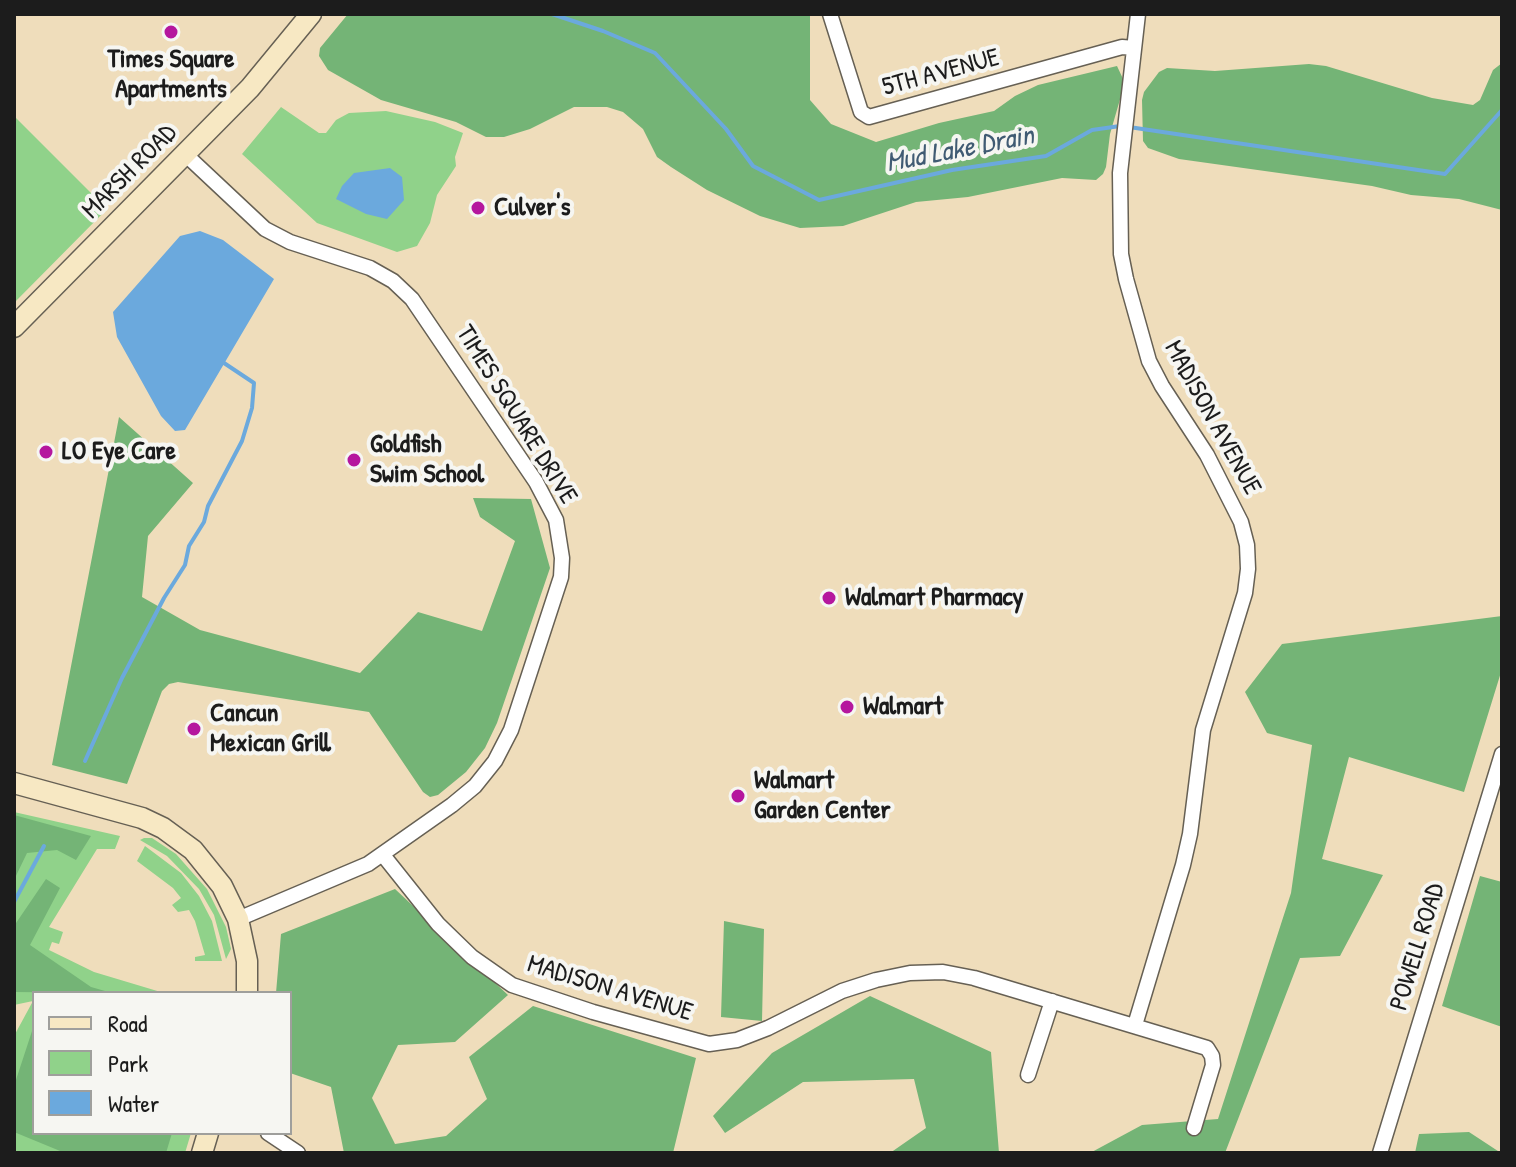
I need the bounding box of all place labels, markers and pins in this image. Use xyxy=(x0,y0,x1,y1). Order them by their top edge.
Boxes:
marker: Times Square Apartments xyxy=(162,23,180,41)
place label: Times Square Apartments xyxy=(108,44,234,106)
place label: Culver's xyxy=(494,192,571,224)
marker: Culver's xyxy=(469,199,487,217)
place label: Goldfish Swim School xyxy=(370,429,484,490)
place label: LO Eye Care xyxy=(62,436,176,468)
marker: LO Eye Care xyxy=(37,443,55,461)
marker: Goldfish Swim School xyxy=(345,451,363,469)
place label: Walmart Pharmacy xyxy=(845,582,1024,614)
marker: Walmart Pharmacy xyxy=(820,589,838,607)
place label: Walmart xyxy=(863,691,943,723)
place label: Cancun Mexican Grill xyxy=(210,698,331,760)
marker: Walmart xyxy=(838,698,856,716)
marker: Cancun Mexican Grill xyxy=(185,720,203,738)
place label: Walmart Garden Center xyxy=(754,765,891,826)
marker: Walmart Garden Center xyxy=(729,787,747,805)

